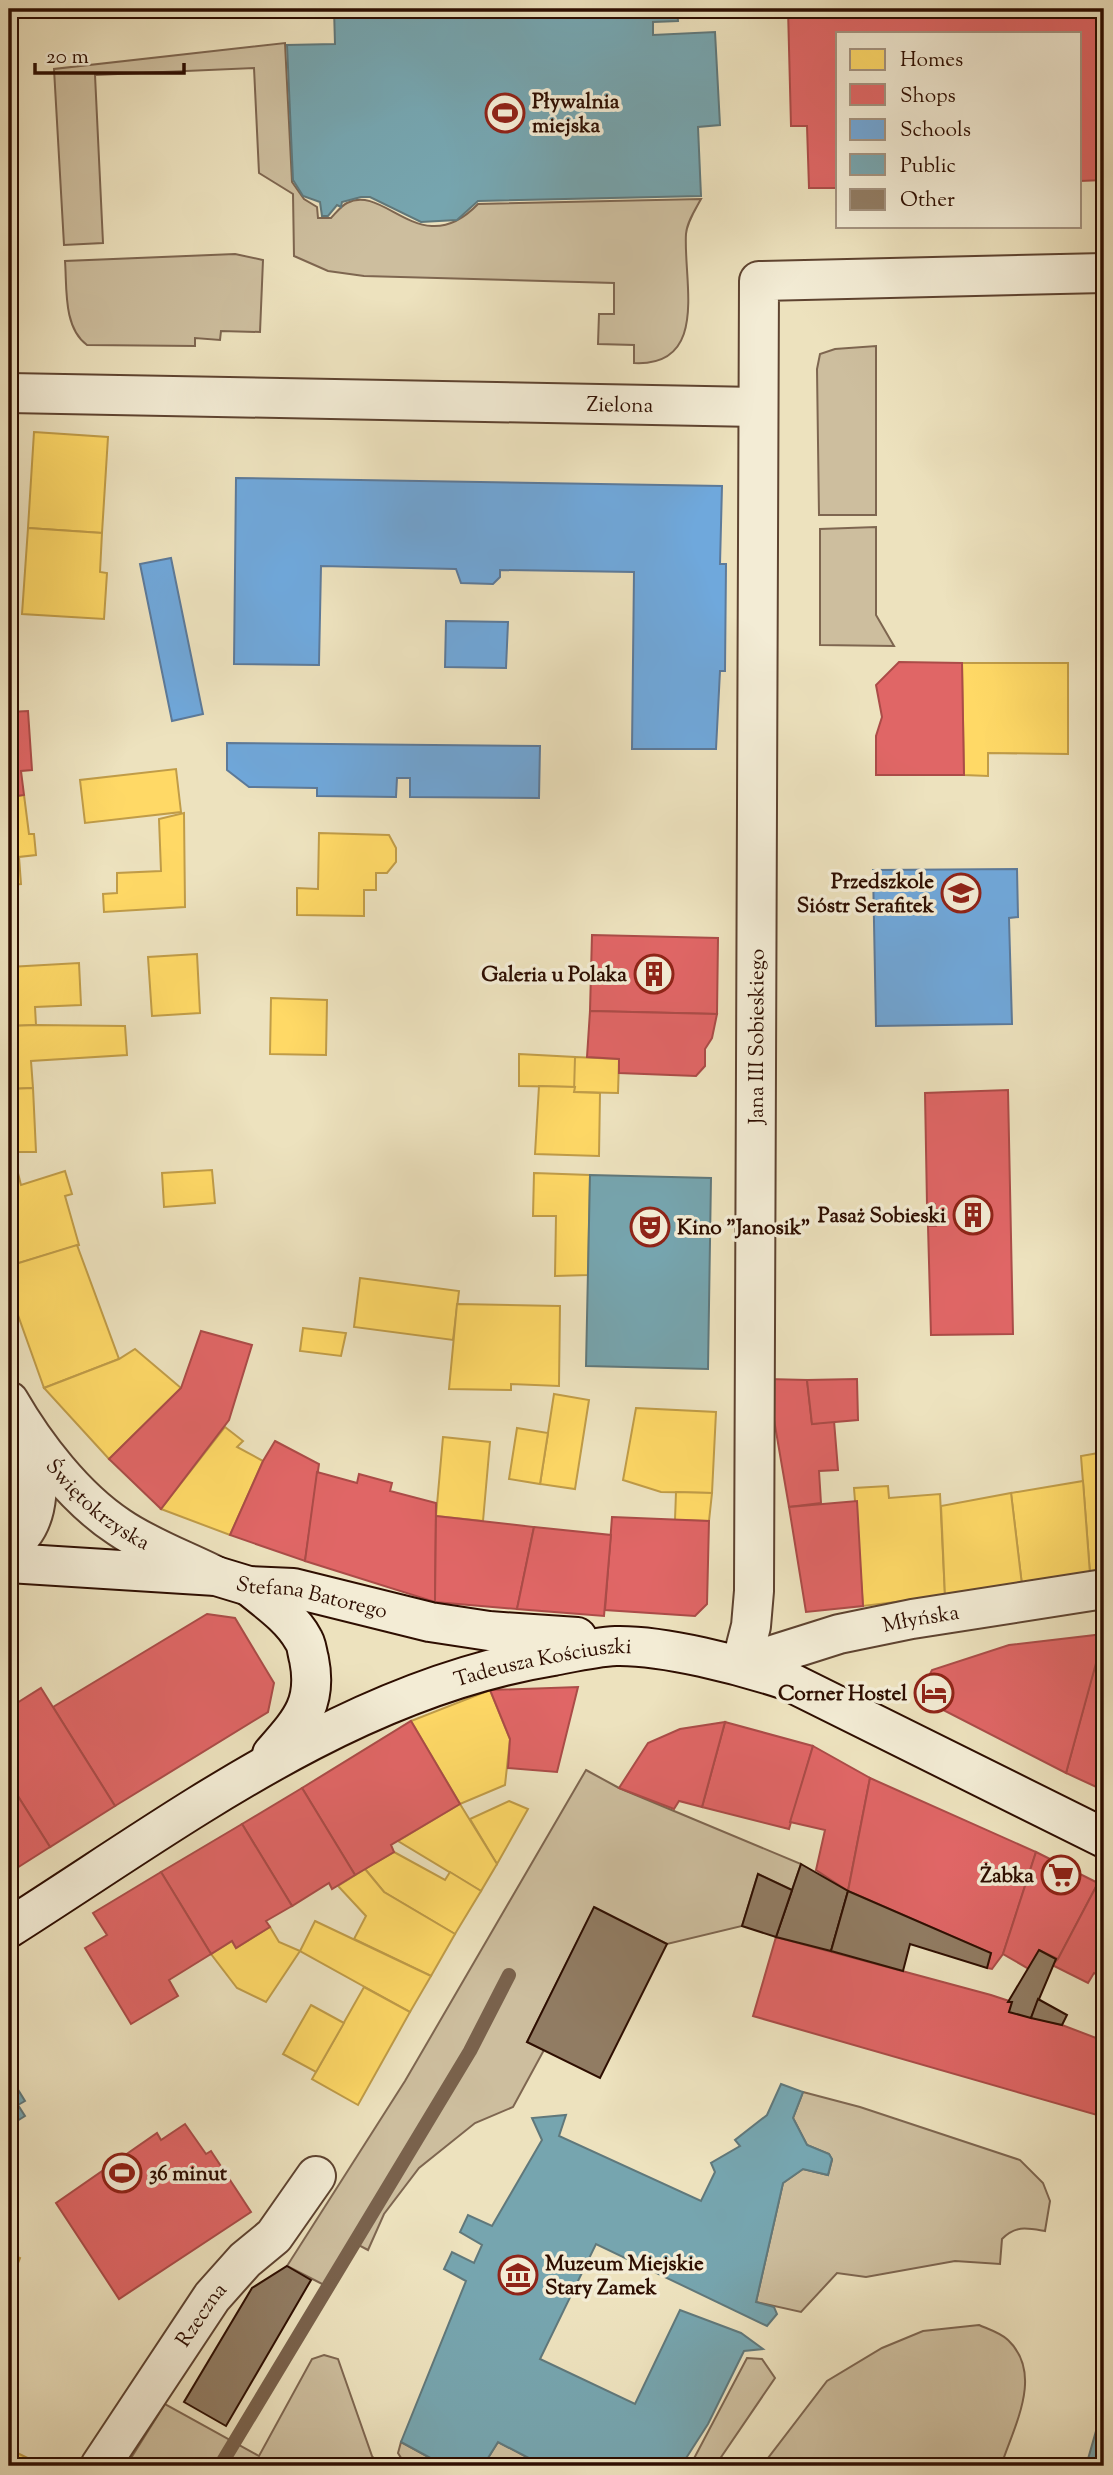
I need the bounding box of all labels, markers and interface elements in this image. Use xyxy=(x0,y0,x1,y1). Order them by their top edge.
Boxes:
scale bar xyxy=(35,32,184,76)
legend xyxy=(836,32,1082,228)
text: 20 m xyxy=(46,43,89,73)
text: Homes xyxy=(900,46,963,76)
text: Shops xyxy=(900,82,956,112)
place label: Pływalnia miejska xyxy=(532,88,620,142)
sports icon: Pływalnia miejska xyxy=(484,92,526,134)
text: Schools xyxy=(900,116,971,146)
text: Public xyxy=(900,152,956,182)
text: Other xyxy=(900,186,955,216)
street label: Zielona xyxy=(586,391,654,422)
place label: Przedszkole Sióstr Serafitek xyxy=(797,868,935,922)
school or university icon: Przedszkole Sióstr Serafitek xyxy=(940,872,982,914)
street label: Jana III Sobieskiego xyxy=(743,949,773,1125)
building icon: Galeria u Polaka xyxy=(633,953,675,995)
place label: Galeria u Polaka xyxy=(481,961,627,991)
building icon: Pasaż Sobieski xyxy=(952,1194,994,1236)
place label: Pasaż Sobieski xyxy=(818,1202,946,1232)
theatre icon: Kino "Janosik" xyxy=(629,1206,671,1248)
place label: Kino "Janosik" xyxy=(677,1214,810,1244)
street label: Świętokrzyska xyxy=(37,1453,155,1559)
street label: Stefana Batorego xyxy=(232,1570,390,1628)
street label: Młyńska xyxy=(880,1599,962,1642)
street label: Tadeusza Kościuszki xyxy=(450,1633,632,1696)
hotel icon: Corner Hostel xyxy=(913,1672,955,1714)
place label: Corner Hostel xyxy=(778,1680,907,1710)
supermarket icon: Żabka xyxy=(1040,1854,1082,1896)
place label: Żabka xyxy=(980,1862,1034,1892)
sports icon: 36 minut xyxy=(101,2152,143,2194)
place label: 36 minut xyxy=(149,2160,228,2190)
place label: Muzeum Miejskie Stary Zamek xyxy=(545,2250,704,2304)
museum icon: Muzeum Miejskie Stary Zamek xyxy=(497,2254,539,2296)
street label: Rzeczna xyxy=(170,2277,235,2354)

